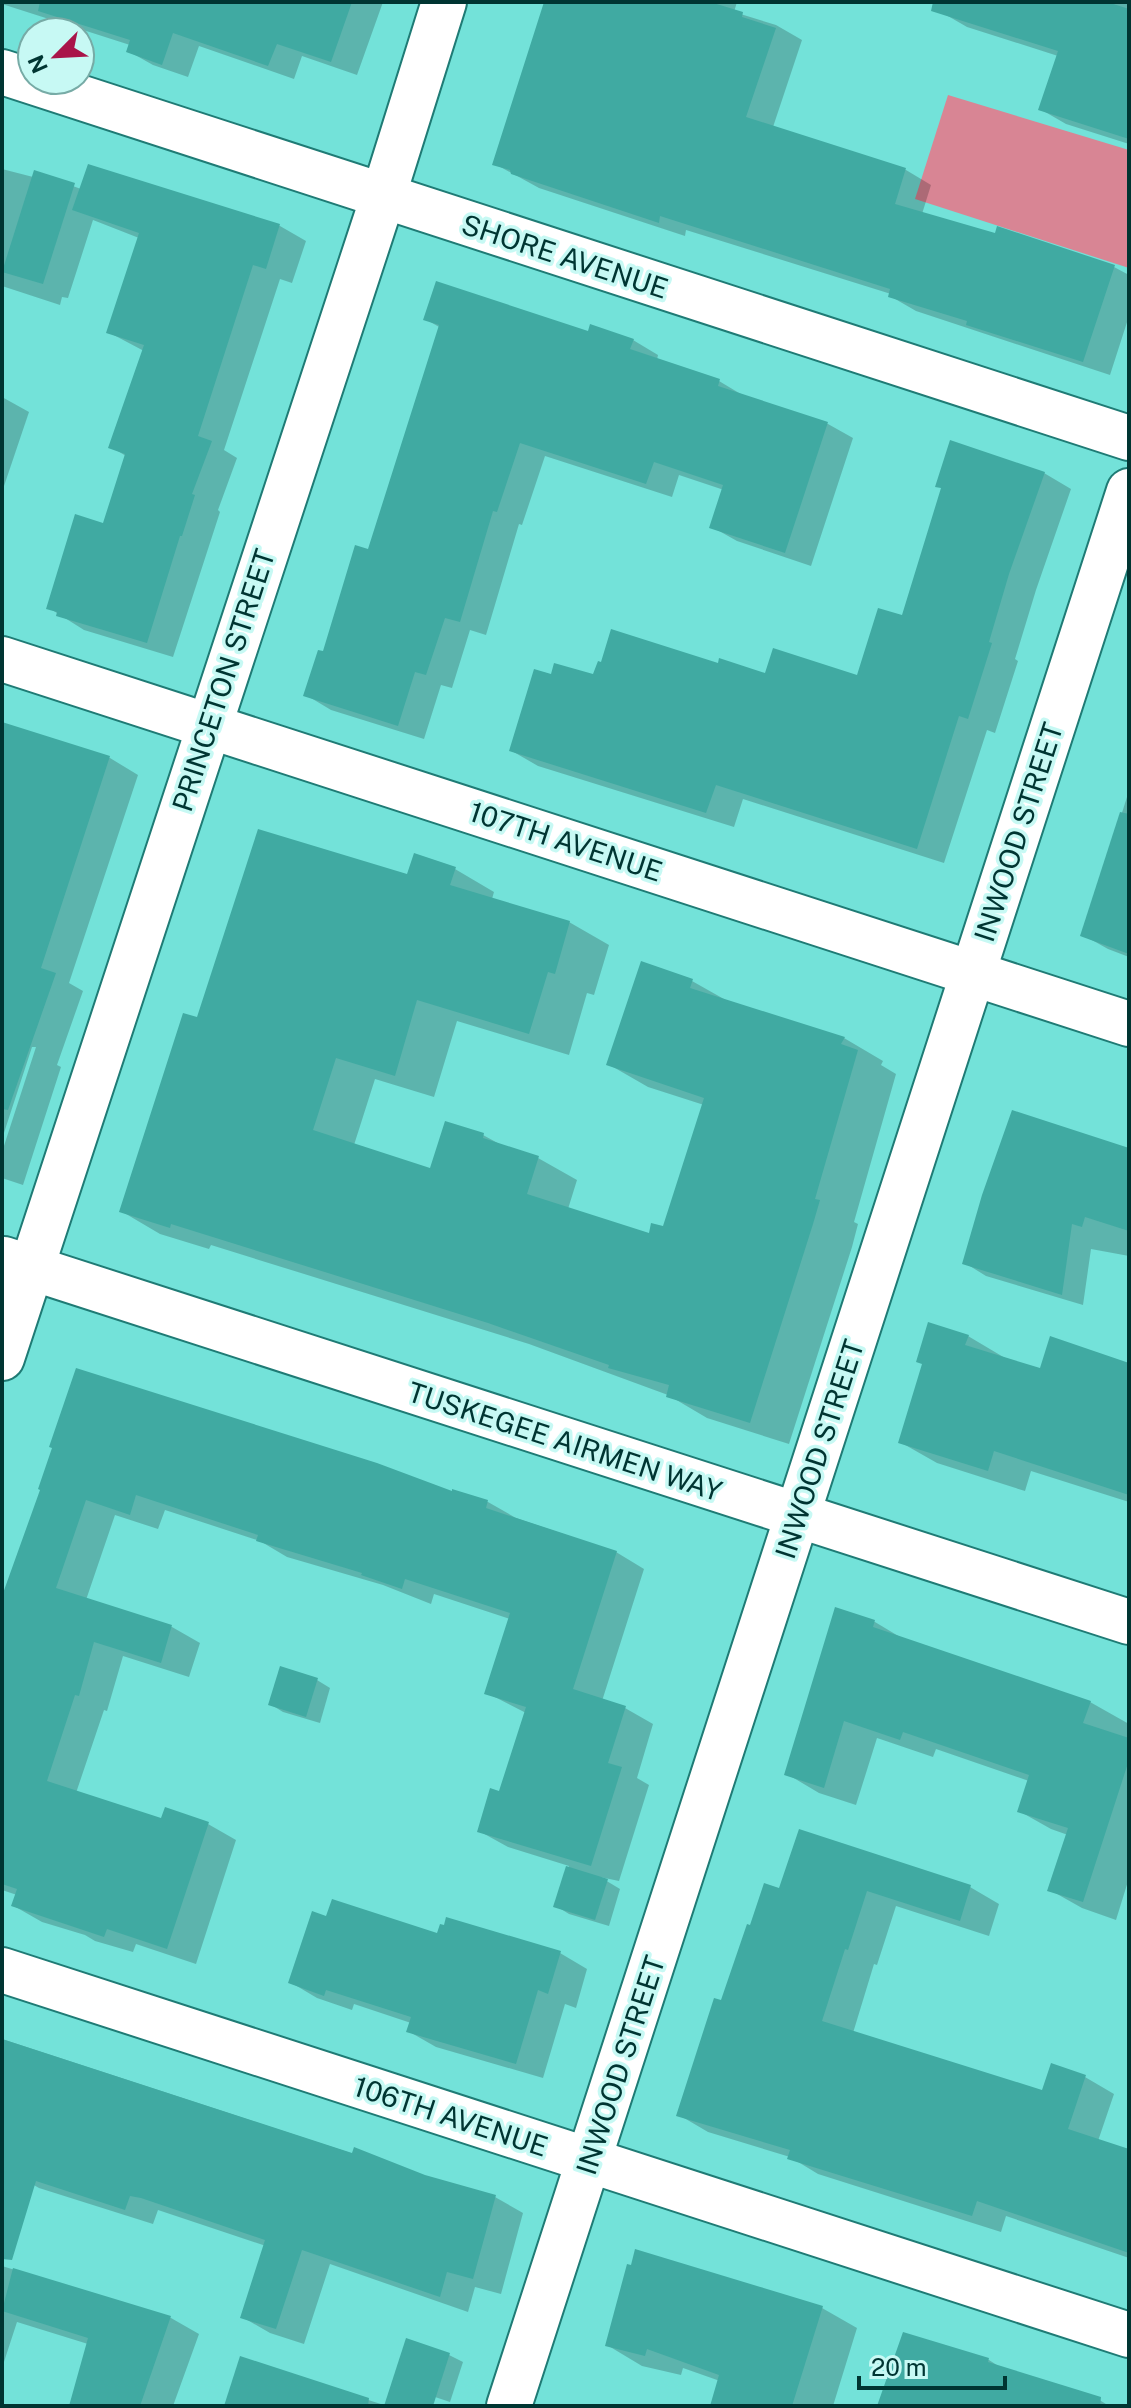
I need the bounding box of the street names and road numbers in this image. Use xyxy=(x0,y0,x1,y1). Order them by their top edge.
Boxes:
street label: SHORE AVENUE xyxy=(458,207,672,305)
street label: PRINCETON STREET xyxy=(165,545,281,815)
street label: INWOOD STREET xyxy=(967,718,1069,946)
street label: 107TH AVENUE xyxy=(465,794,667,888)
street label: INWOOD STREET xyxy=(768,1335,870,1563)
street label: TUSKEGEE AIRMEN WAY xyxy=(404,1375,726,1507)
street label: INWOOD STREET xyxy=(569,1951,671,2179)
street label: 106TH AVENUE xyxy=(350,2069,552,2163)

